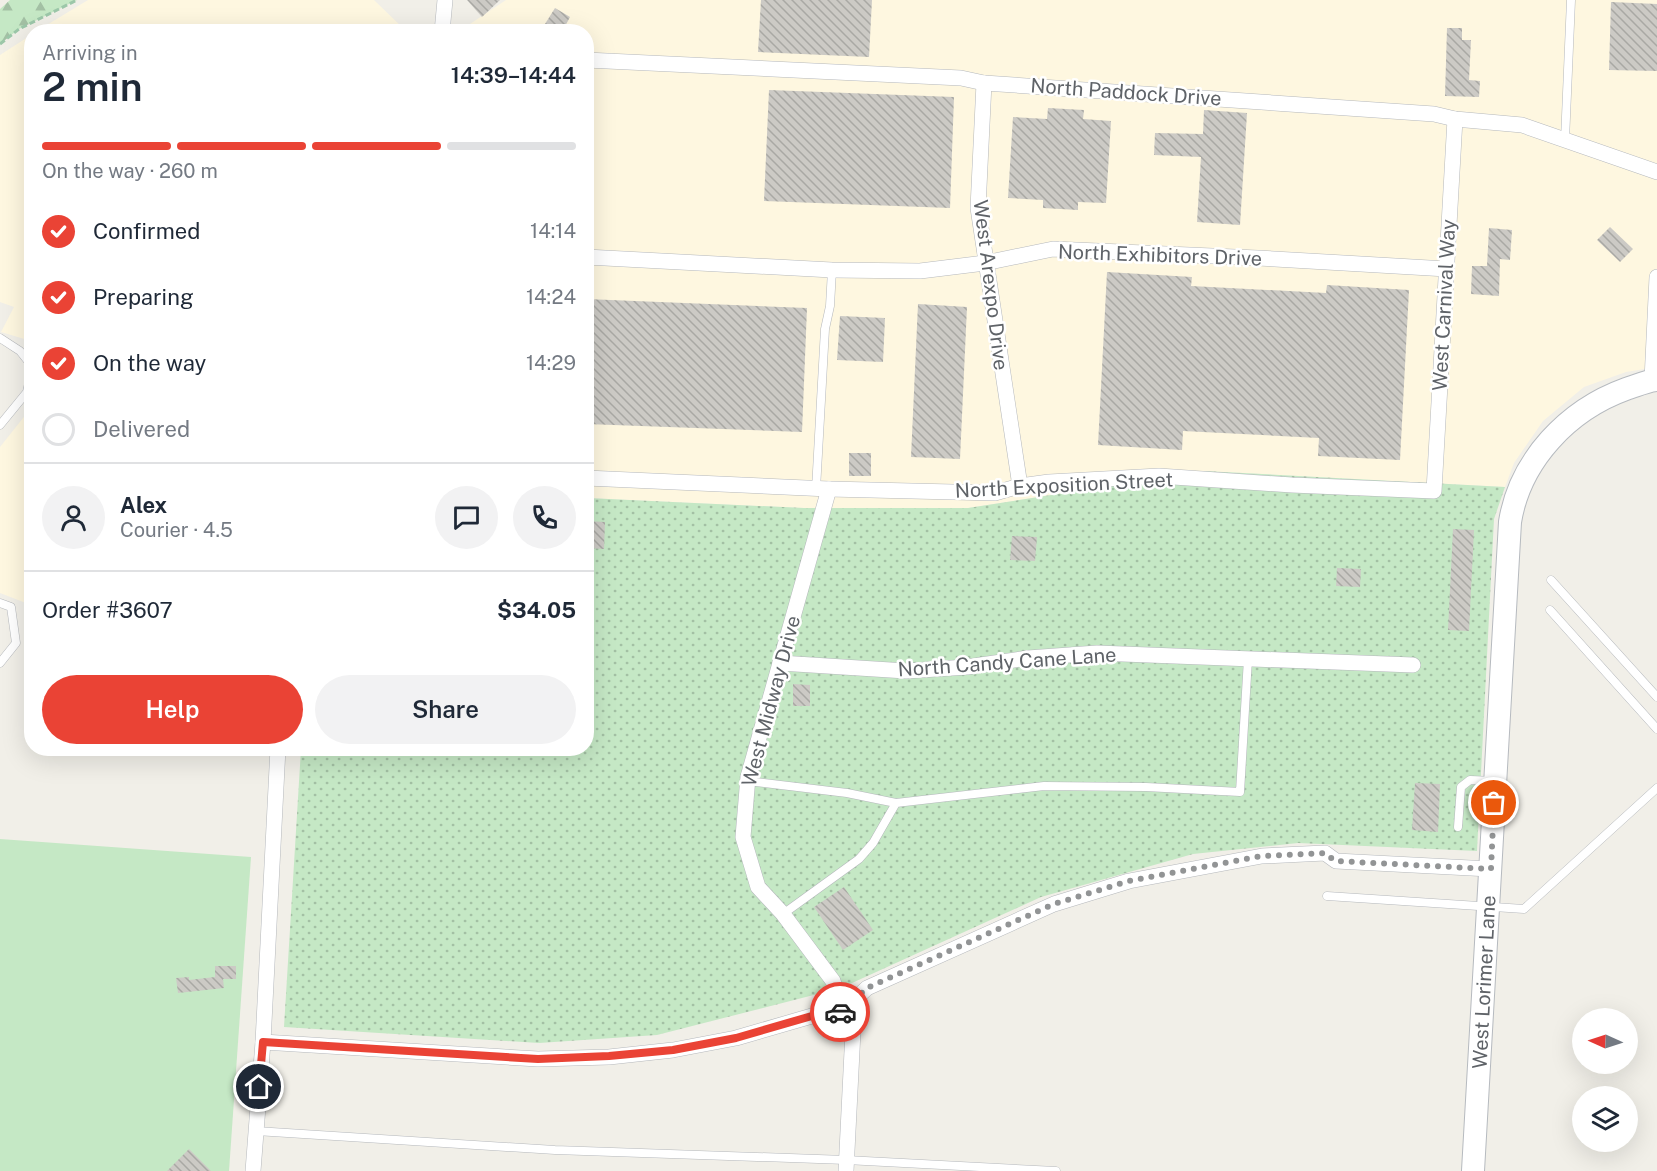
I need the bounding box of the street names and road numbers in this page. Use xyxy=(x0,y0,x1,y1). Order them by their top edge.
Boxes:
street label: North Paddock Drive xyxy=(1030,73,1222,111)
street label: West Arexpo Drive xyxy=(969,198,1013,372)
street label: West Carnival Way xyxy=(1428,218,1460,391)
street label: North Exhibitors Drive xyxy=(1057,239,1263,271)
street label: North Exposition Street xyxy=(954,467,1174,503)
street label: West Midway Drive xyxy=(737,613,805,789)
street label: North Candy Cane Lane xyxy=(897,642,1117,682)
street label: West Lorimer Lane xyxy=(1467,895,1501,1069)

